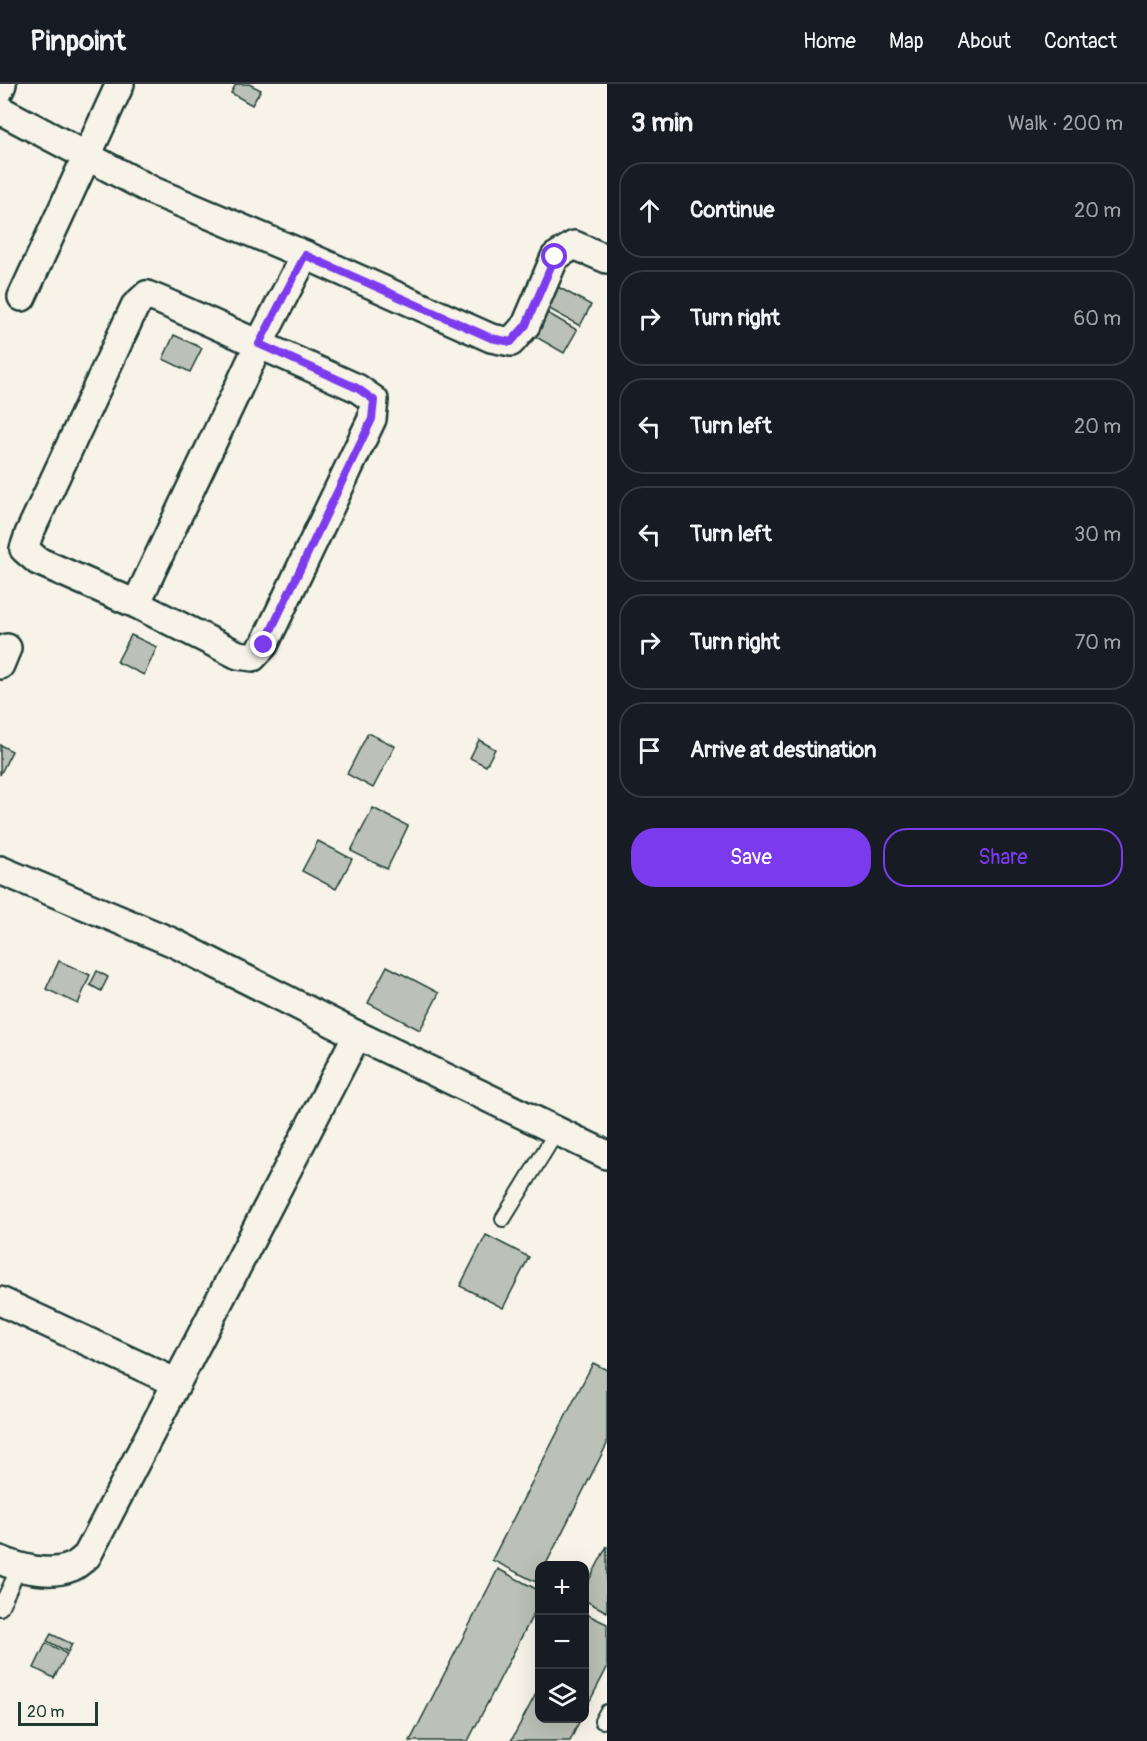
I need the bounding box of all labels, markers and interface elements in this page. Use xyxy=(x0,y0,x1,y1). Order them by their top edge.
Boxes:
text: Pinpoint xyxy=(30,24,126,59)
text: Home xyxy=(803,28,856,55)
text: Map xyxy=(889,28,924,55)
text: About xyxy=(957,28,1011,55)
text: Contact xyxy=(1044,28,1117,55)
text: 3 min xyxy=(631,107,693,139)
text: Walk · 200 m xyxy=(1008,111,1123,136)
icon: ahead xyxy=(633,194,666,227)
text: Continue xyxy=(690,196,774,224)
text: 20 m xyxy=(1074,198,1121,223)
route start xyxy=(541,243,567,269)
icon: right xyxy=(633,302,666,335)
text: Turn right xyxy=(690,304,780,332)
text: 60 m xyxy=(1074,306,1121,331)
icon: left xyxy=(633,410,666,443)
text: Turn left xyxy=(690,412,772,440)
text: 20 m xyxy=(1074,414,1121,439)
icon: left xyxy=(633,518,666,551)
text: Turn left xyxy=(690,520,772,548)
text: 30 m xyxy=(1074,522,1121,547)
icon: right xyxy=(633,626,666,659)
text: Turn right xyxy=(690,628,780,656)
text: 70 m xyxy=(1075,630,1121,655)
route end xyxy=(250,631,276,657)
icon: arrive xyxy=(633,734,666,767)
text: Arrive at destination xyxy=(690,736,876,764)
button: Save xyxy=(631,828,871,887)
button: Share xyxy=(883,828,1123,887)
map controls xyxy=(535,1561,589,1723)
button: + xyxy=(535,1561,589,1615)
button: − xyxy=(535,1615,589,1669)
button: layers xyxy=(535,1669,589,1723)
scale bar xyxy=(18,1699,98,1726)
text: 20 m xyxy=(27,1702,65,1722)

